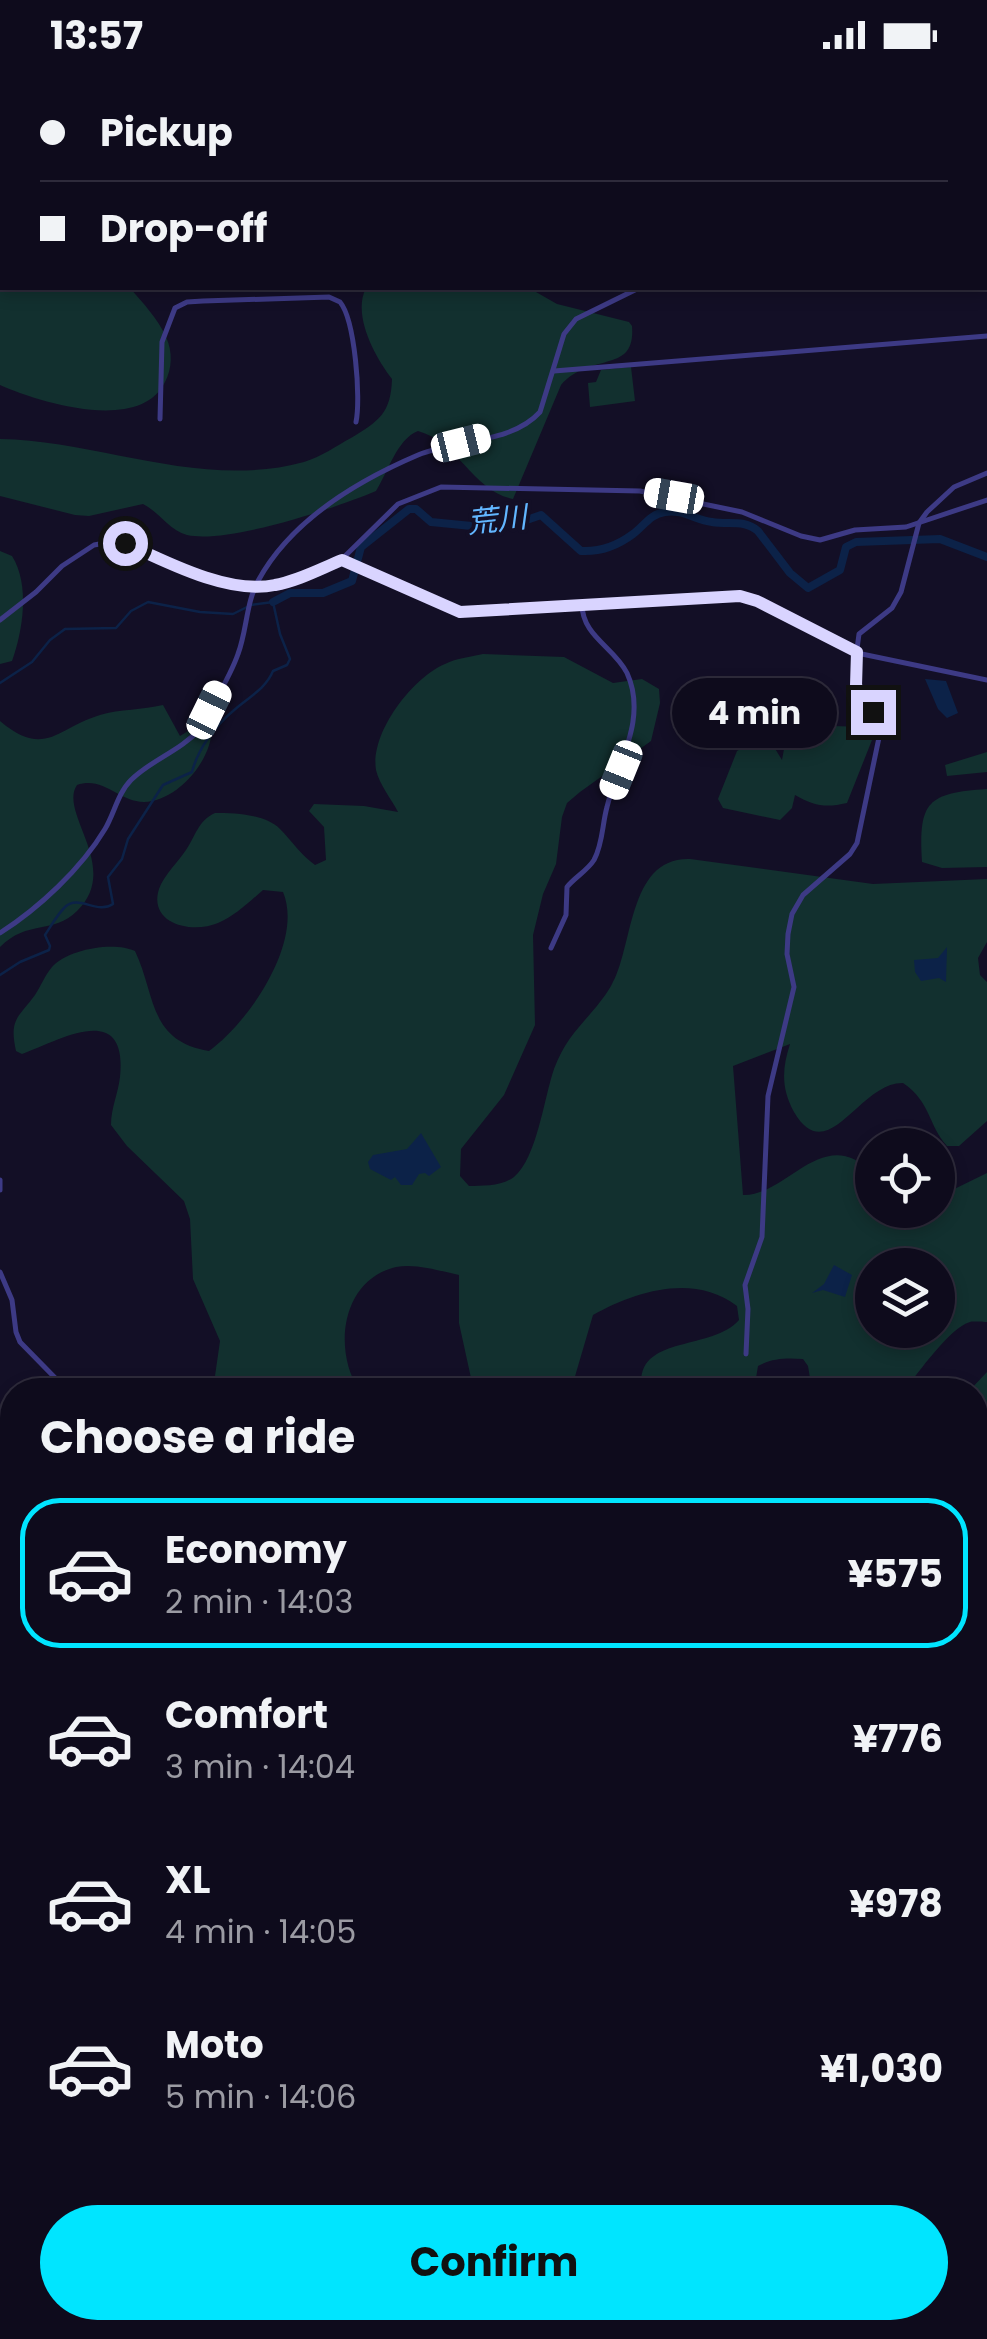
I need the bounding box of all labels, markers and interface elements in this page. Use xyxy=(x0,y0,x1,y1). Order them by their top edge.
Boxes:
text: 13:57 xyxy=(50,9,143,62)
text: Pickup xyxy=(100,106,233,159)
text: Drop-off xyxy=(100,202,268,255)
car xyxy=(428,421,494,465)
car xyxy=(642,476,706,516)
water label: 荒川 xyxy=(465,495,532,544)
route start xyxy=(103,521,148,566)
car xyxy=(182,676,236,744)
callout: 4 min xyxy=(673,677,838,747)
text: 4 min xyxy=(708,690,801,735)
route end xyxy=(851,690,896,735)
car xyxy=(596,737,646,803)
map controls xyxy=(855,1128,955,1348)
button: locate xyxy=(855,1128,955,1228)
button: layers xyxy=(855,1248,955,1348)
text: Choose a ride xyxy=(40,1406,355,1469)
text: Economy xyxy=(165,1523,347,1576)
icon: car xyxy=(45,1528,135,1618)
text: ¥575 xyxy=(848,1547,943,1600)
text: 2 min · 14:03 xyxy=(165,1579,353,1624)
text: Comfort xyxy=(165,1688,328,1741)
icon: car xyxy=(45,1693,135,1783)
text: ¥776 xyxy=(853,1712,943,1765)
text: 3 min · 14:04 xyxy=(165,1744,355,1789)
text: XL xyxy=(165,1853,210,1906)
icon: car xyxy=(45,1858,135,1948)
text: ¥978 xyxy=(849,1877,943,1930)
text: 4 min · 14:05 xyxy=(165,1909,356,1954)
text: Moto xyxy=(165,2018,264,2071)
icon: car xyxy=(45,2023,135,2113)
text: ¥1,030 xyxy=(820,2042,943,2095)
text: 5 min · 14:06 xyxy=(165,2074,356,2119)
button: Confirm xyxy=(40,2205,948,2320)

